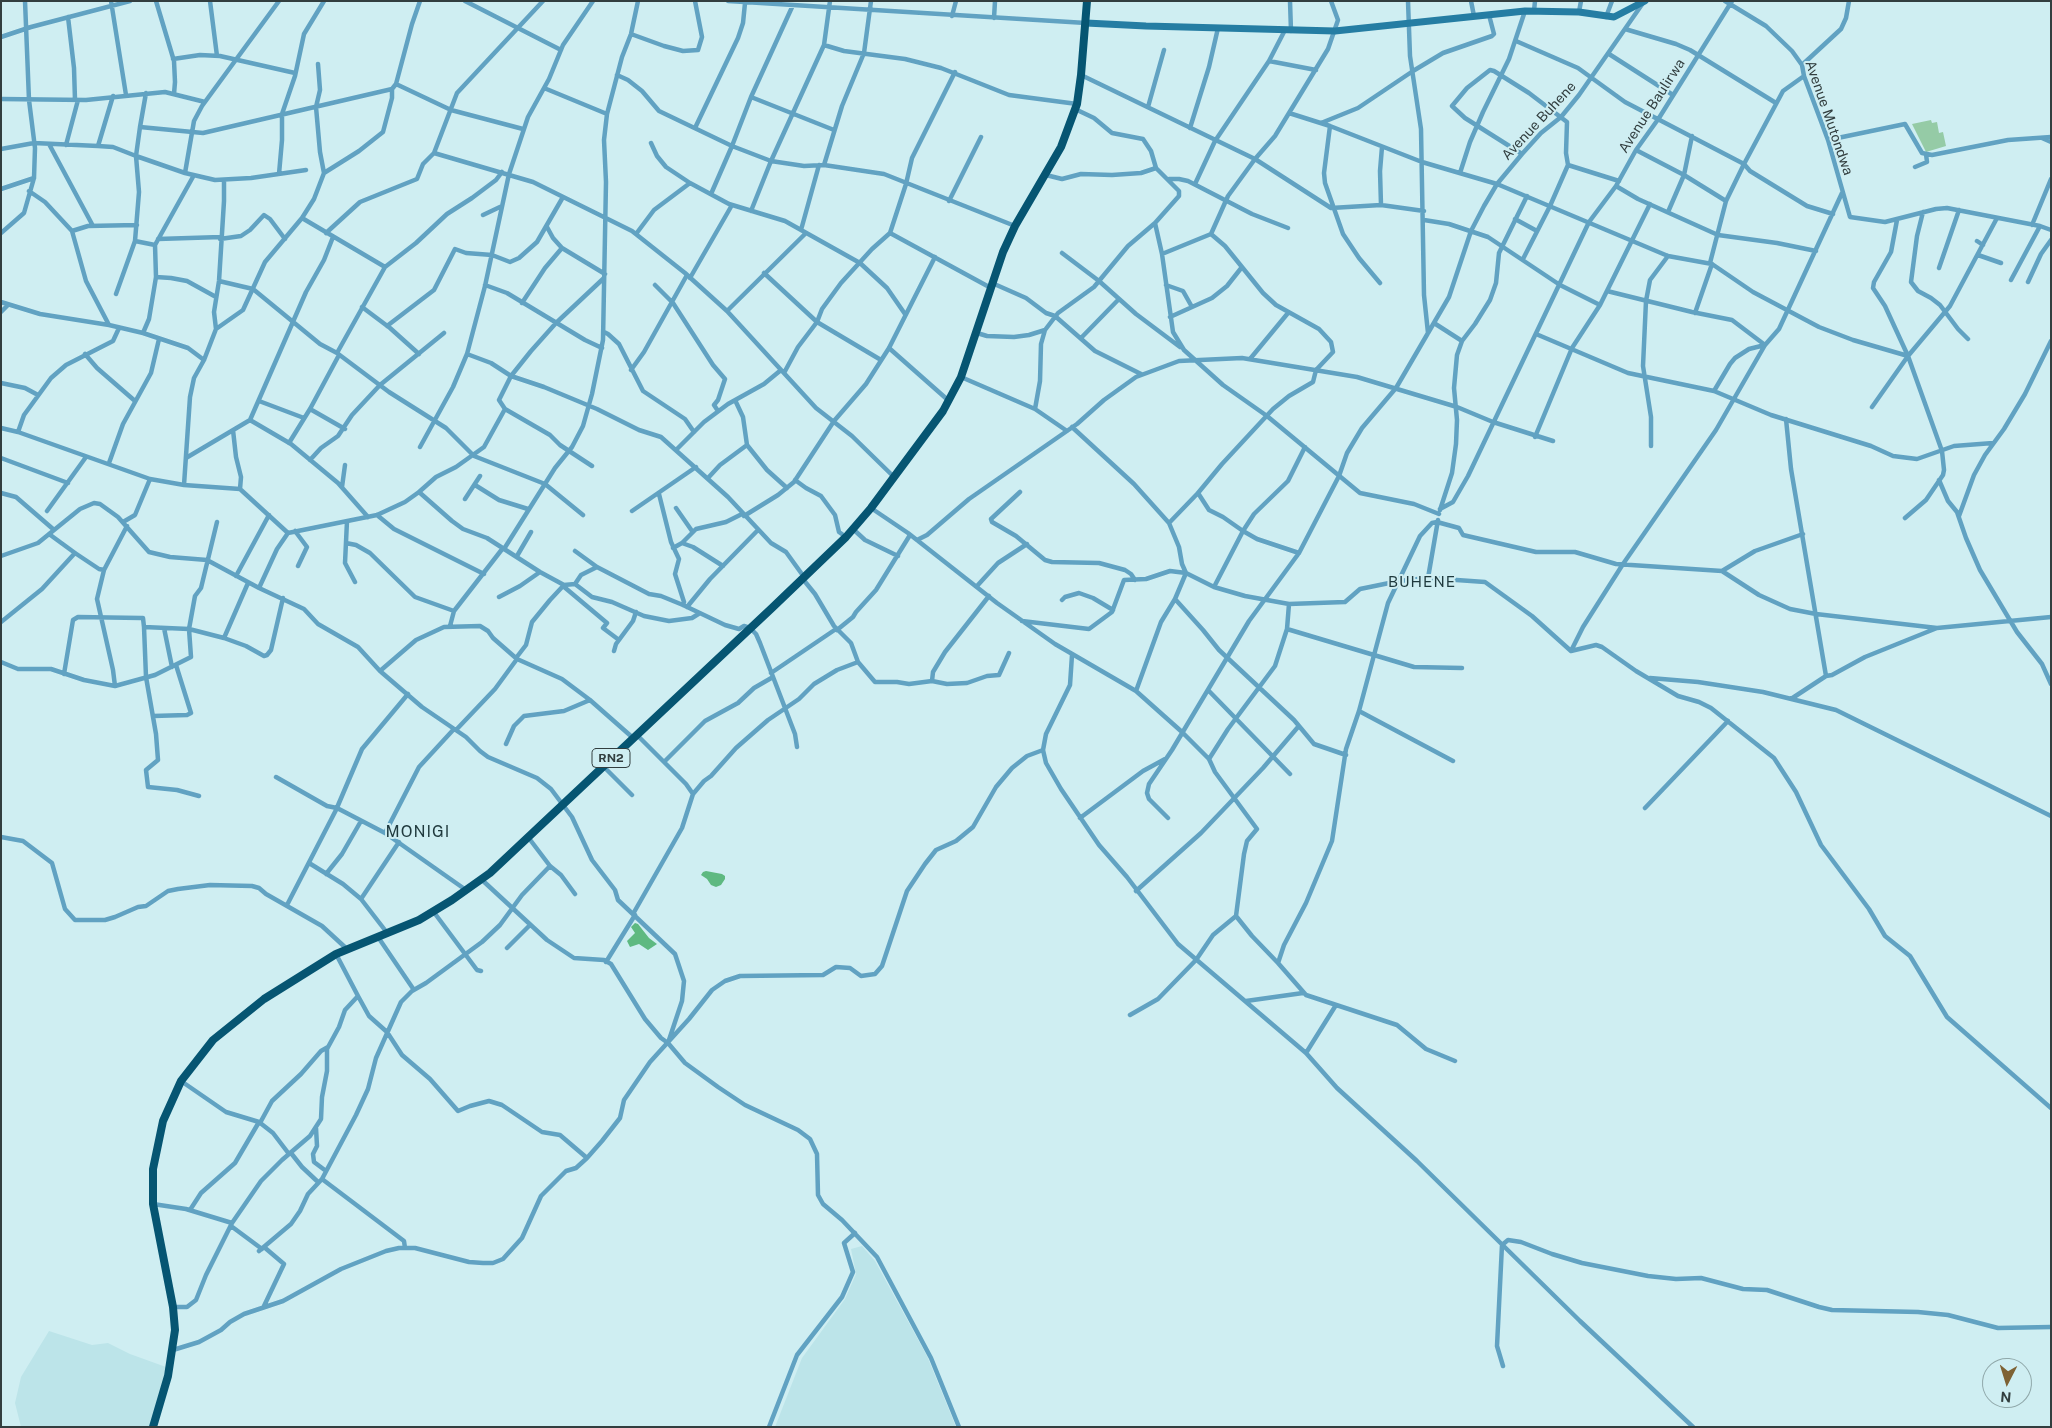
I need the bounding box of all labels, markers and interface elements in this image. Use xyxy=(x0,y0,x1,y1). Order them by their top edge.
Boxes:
street label: Avenue Baulirwa xyxy=(1615,56,1689,156)
street label: Avenue Mutondwa xyxy=(1802,58,1856,178)
street label: Avenue Buhene xyxy=(1498,78,1580,164)
district label: BUHENE xyxy=(1387,573,1457,591)
road number: RN2 xyxy=(592,748,630,768)
district label: MONIGI xyxy=(385,822,451,842)
north arrow xyxy=(1982,1358,2032,1408)
text: N xyxy=(2000,1389,2012,1405)

